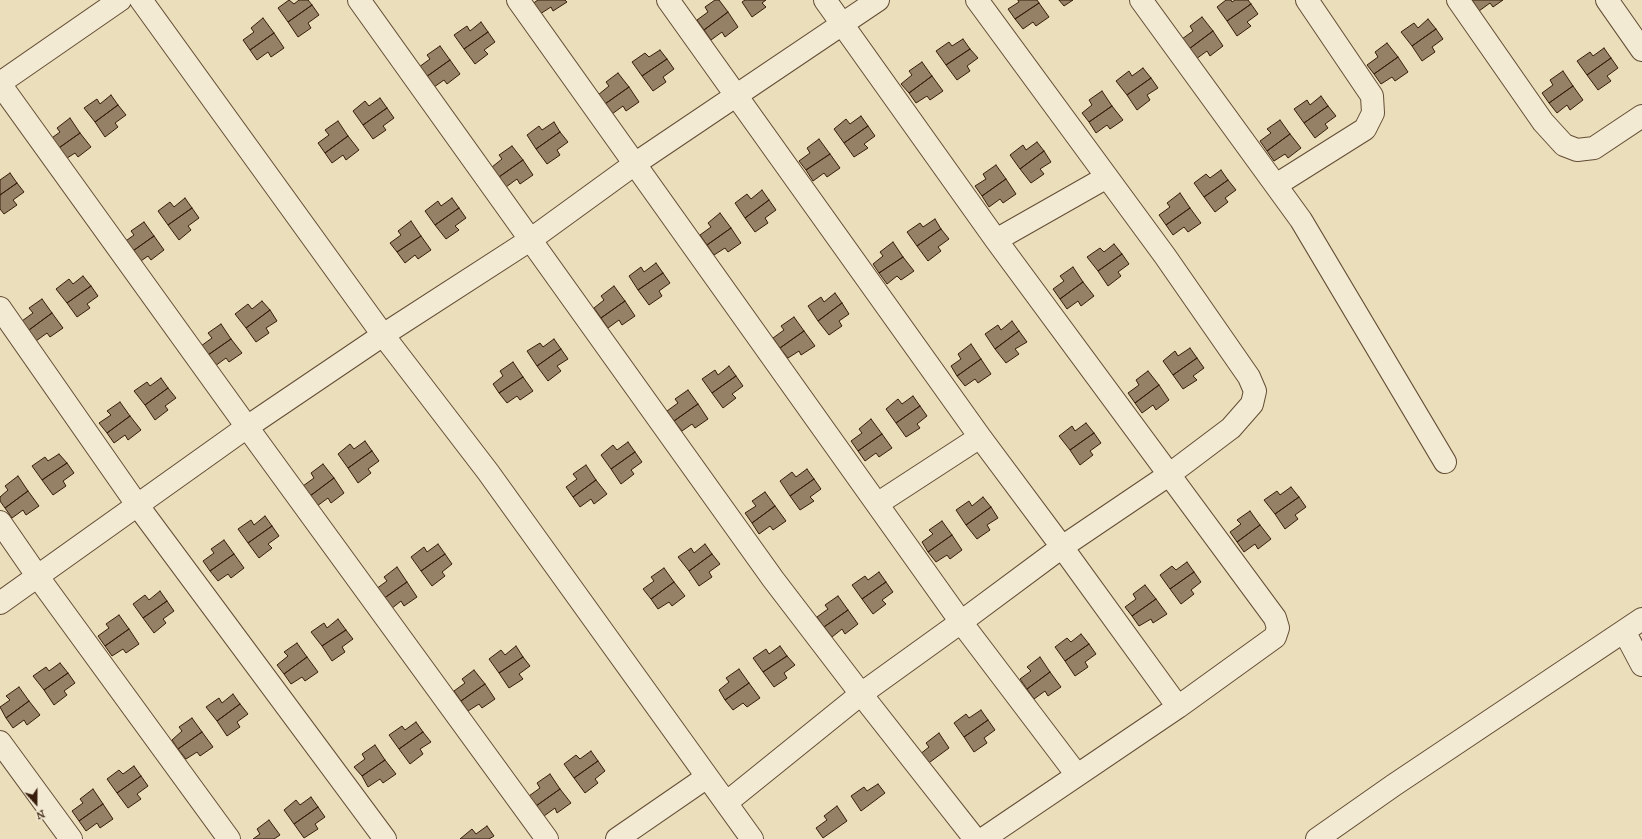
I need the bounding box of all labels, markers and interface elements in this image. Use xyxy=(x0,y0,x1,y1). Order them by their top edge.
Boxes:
north arrow xyxy=(16,783,56,823)
text: N xyxy=(34,807,47,822)

